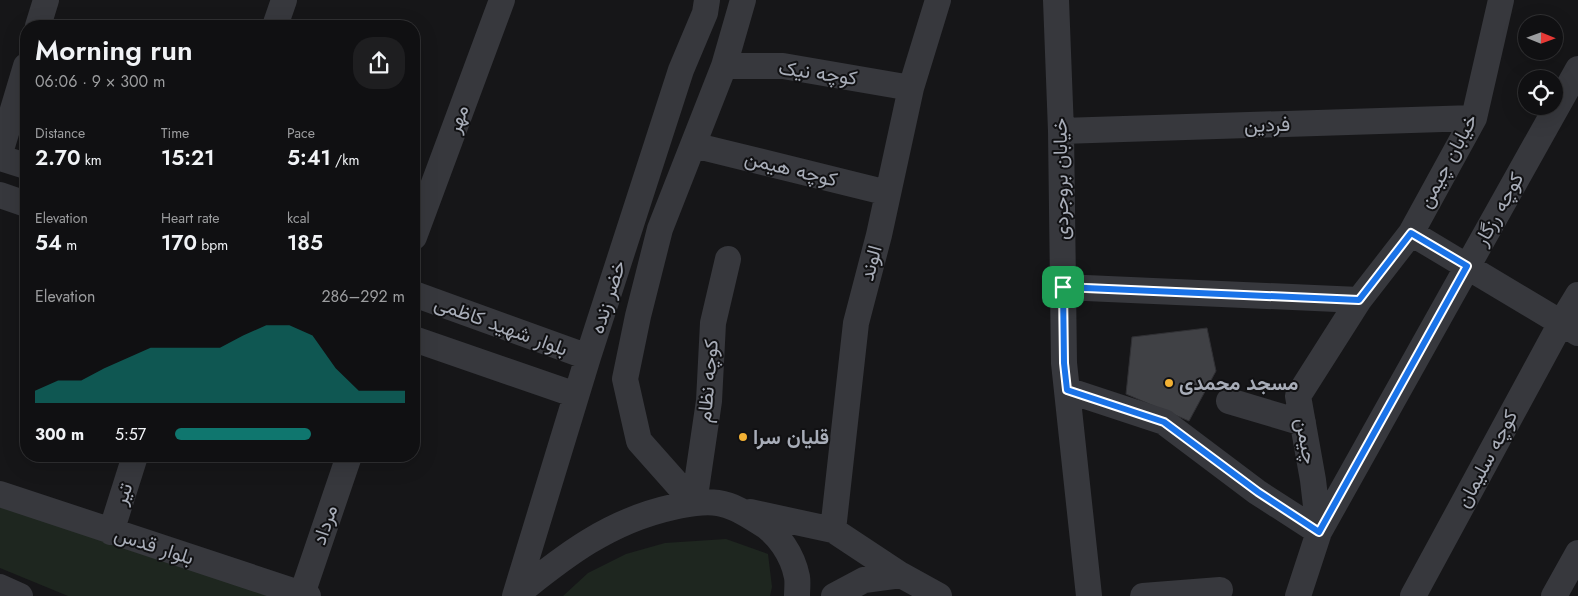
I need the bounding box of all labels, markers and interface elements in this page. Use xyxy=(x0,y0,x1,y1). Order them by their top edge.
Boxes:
north arrow xyxy=(1518,15,1562,60)
map controls xyxy=(1518,15,1563,115)
text: Morning run xyxy=(35,30,193,71)
button: share xyxy=(353,37,405,89)
street label: کوچه نیک xyxy=(777,53,859,93)
text: 06:06 · 9 × 300 m xyxy=(35,70,165,93)
button: locate xyxy=(1518,70,1563,115)
street label: مهر xyxy=(439,101,476,138)
street label: خیابان چیمن xyxy=(1411,109,1485,213)
street label: فردین xyxy=(1243,110,1291,140)
street label: خیابان بروجردی xyxy=(1045,118,1077,240)
text: Distance xyxy=(35,123,85,143)
text: Time xyxy=(161,123,189,143)
text: Pace xyxy=(287,123,315,143)
text: 2.70 xyxy=(35,143,81,173)
text: 15:21 xyxy=(161,143,214,173)
text: 5:41 xyxy=(287,143,331,173)
street label: کوچه هیمن xyxy=(742,143,841,195)
text: km xyxy=(81,150,102,170)
text: /km xyxy=(331,150,359,170)
street label: کوچه رزگار xyxy=(1466,167,1531,252)
text: Elevation xyxy=(35,208,88,228)
text: Heart rate xyxy=(161,208,219,228)
text: kcal xyxy=(287,208,310,228)
text: 54 xyxy=(35,228,62,258)
text: 170 xyxy=(161,228,197,258)
text: 185 xyxy=(287,228,323,258)
text: m xyxy=(62,235,77,255)
text: bpm xyxy=(197,235,228,255)
street label: الوند xyxy=(852,242,890,284)
street label: خضر زنده xyxy=(583,257,633,337)
pin xyxy=(1042,266,1084,308)
icon: arrive xyxy=(1049,273,1077,301)
text: Elevation xyxy=(35,285,95,308)
text: 286–292 m xyxy=(321,285,405,308)
street label: بلوار شهید کاظمی xyxy=(430,288,572,364)
street label: کوچه نظام xyxy=(690,338,726,424)
place label: مسجد محمدی xyxy=(1179,369,1299,398)
marker: مسجد محمدی xyxy=(1163,377,1175,389)
street label: کوچه سلیمان xyxy=(1449,405,1525,513)
street label: چیمن xyxy=(1288,416,1324,466)
text: 300 m xyxy=(35,423,84,446)
text: 5:57 xyxy=(115,423,146,446)
place label: قلیان سرا xyxy=(753,423,829,452)
marker: قلیان سرا xyxy=(737,431,749,443)
street label: تیر xyxy=(106,479,140,510)
street label: مرداد xyxy=(305,501,345,549)
street label: بلوار قدس xyxy=(111,520,197,572)

